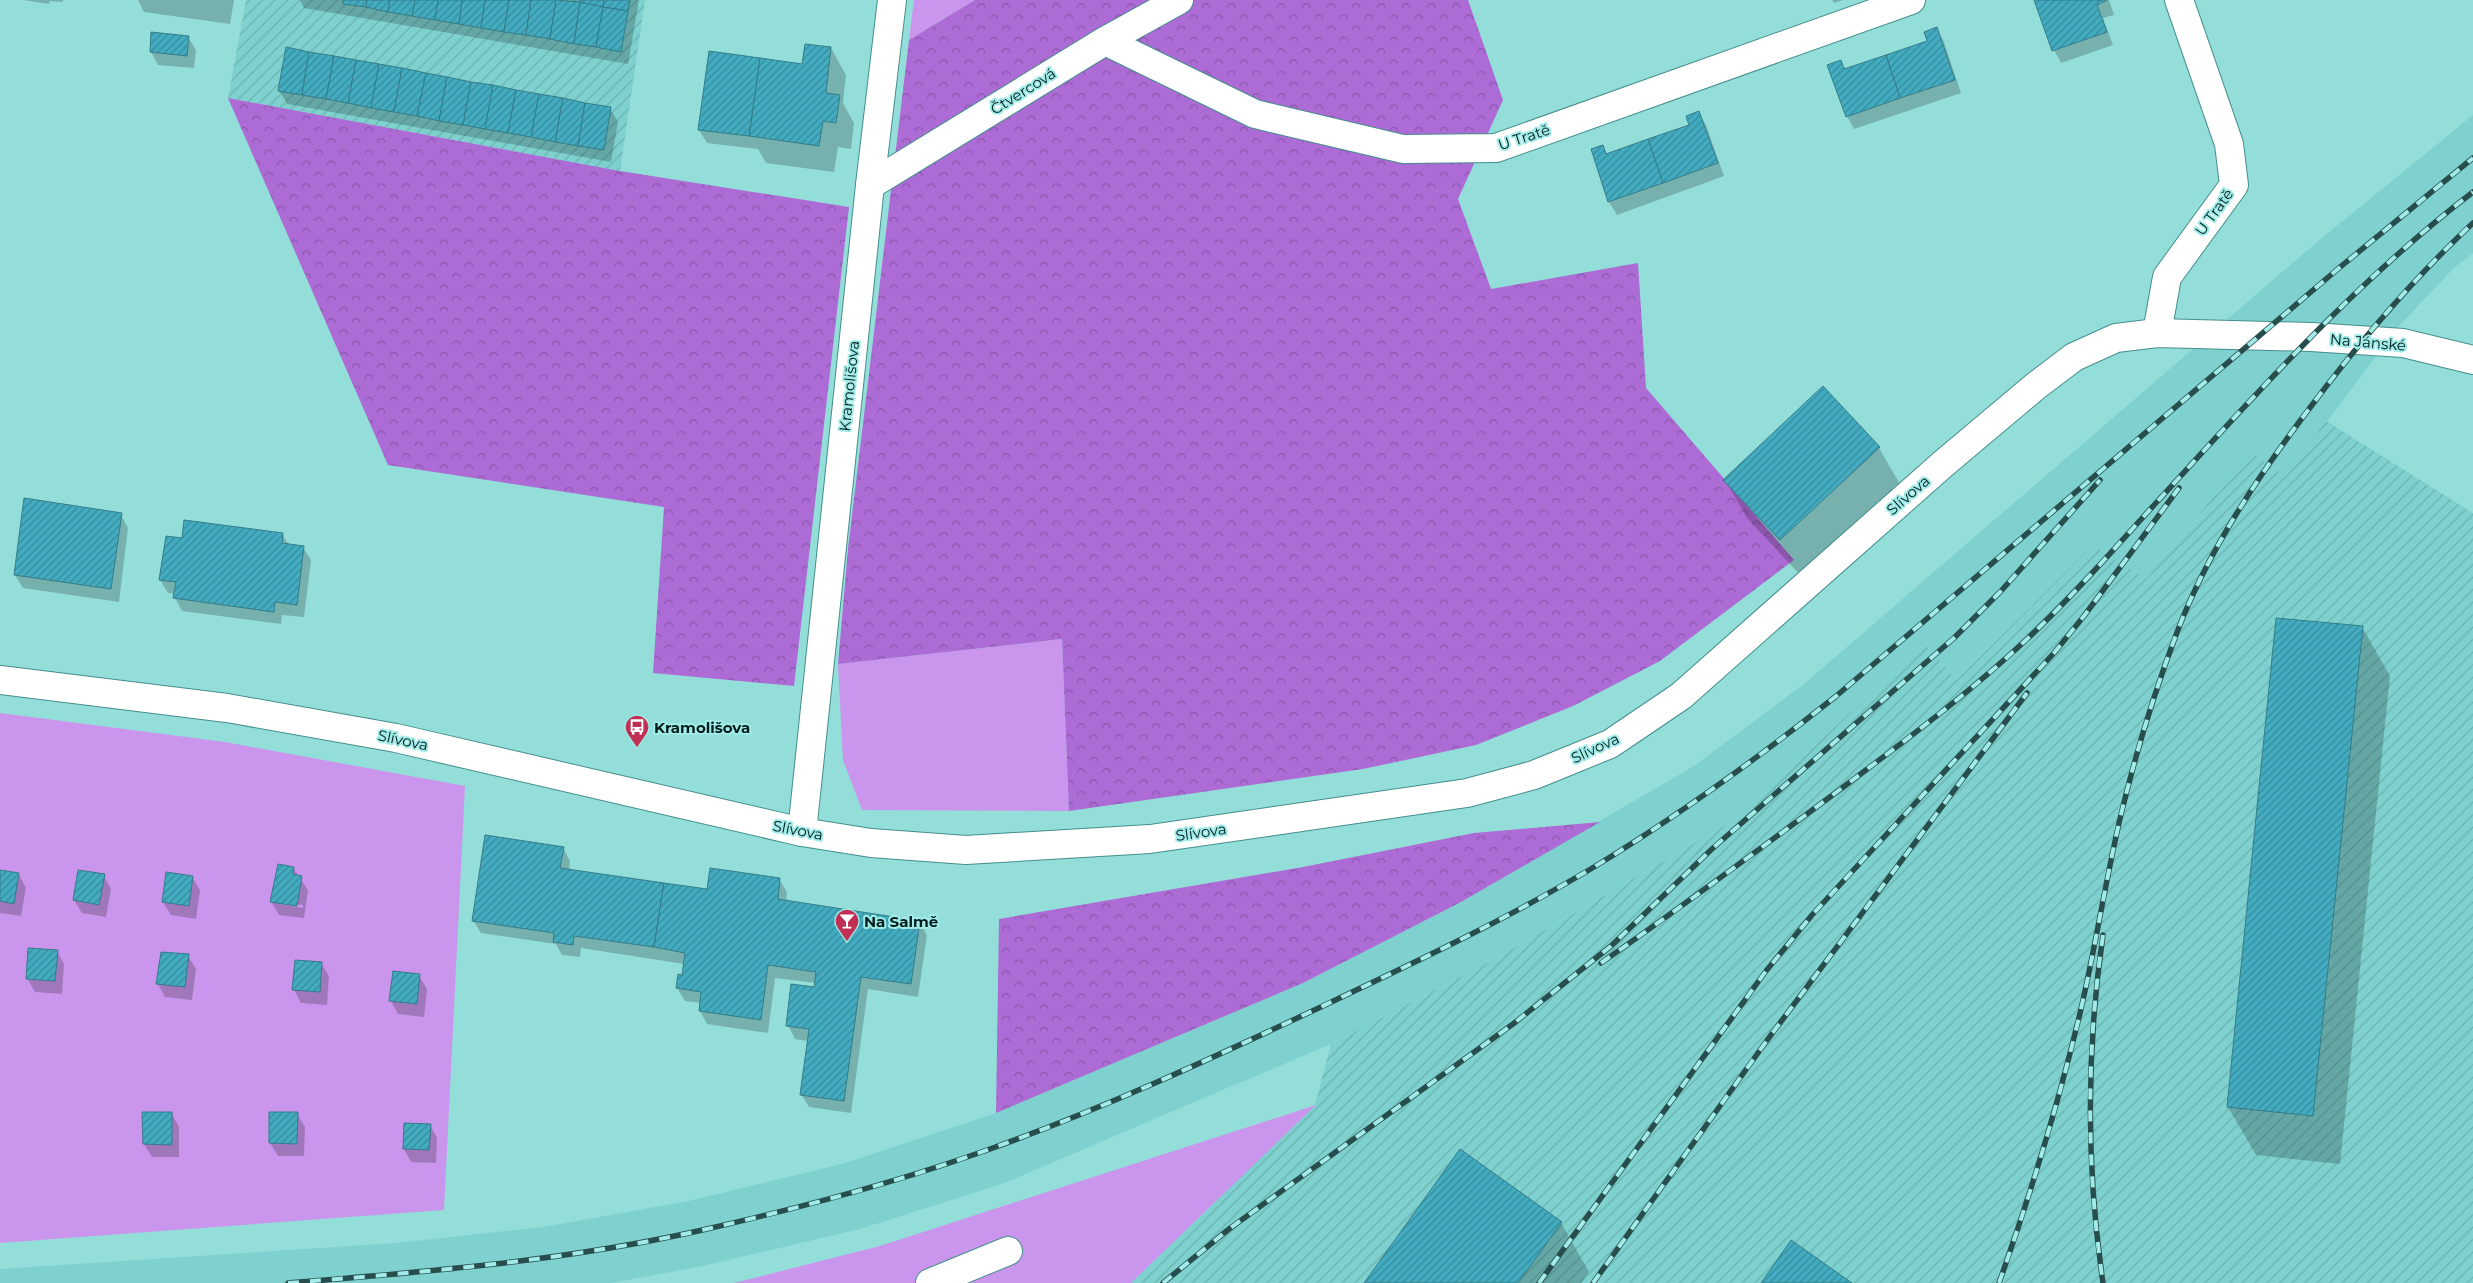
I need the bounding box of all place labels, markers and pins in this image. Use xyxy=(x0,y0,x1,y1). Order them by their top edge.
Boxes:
bus stop icon: Kramolišova xyxy=(624,714,650,748)
place label: Kramolišova xyxy=(654,718,750,737)
bar icon: Na Salmě xyxy=(834,908,860,942)
place label: Na Salmě xyxy=(864,912,938,931)

